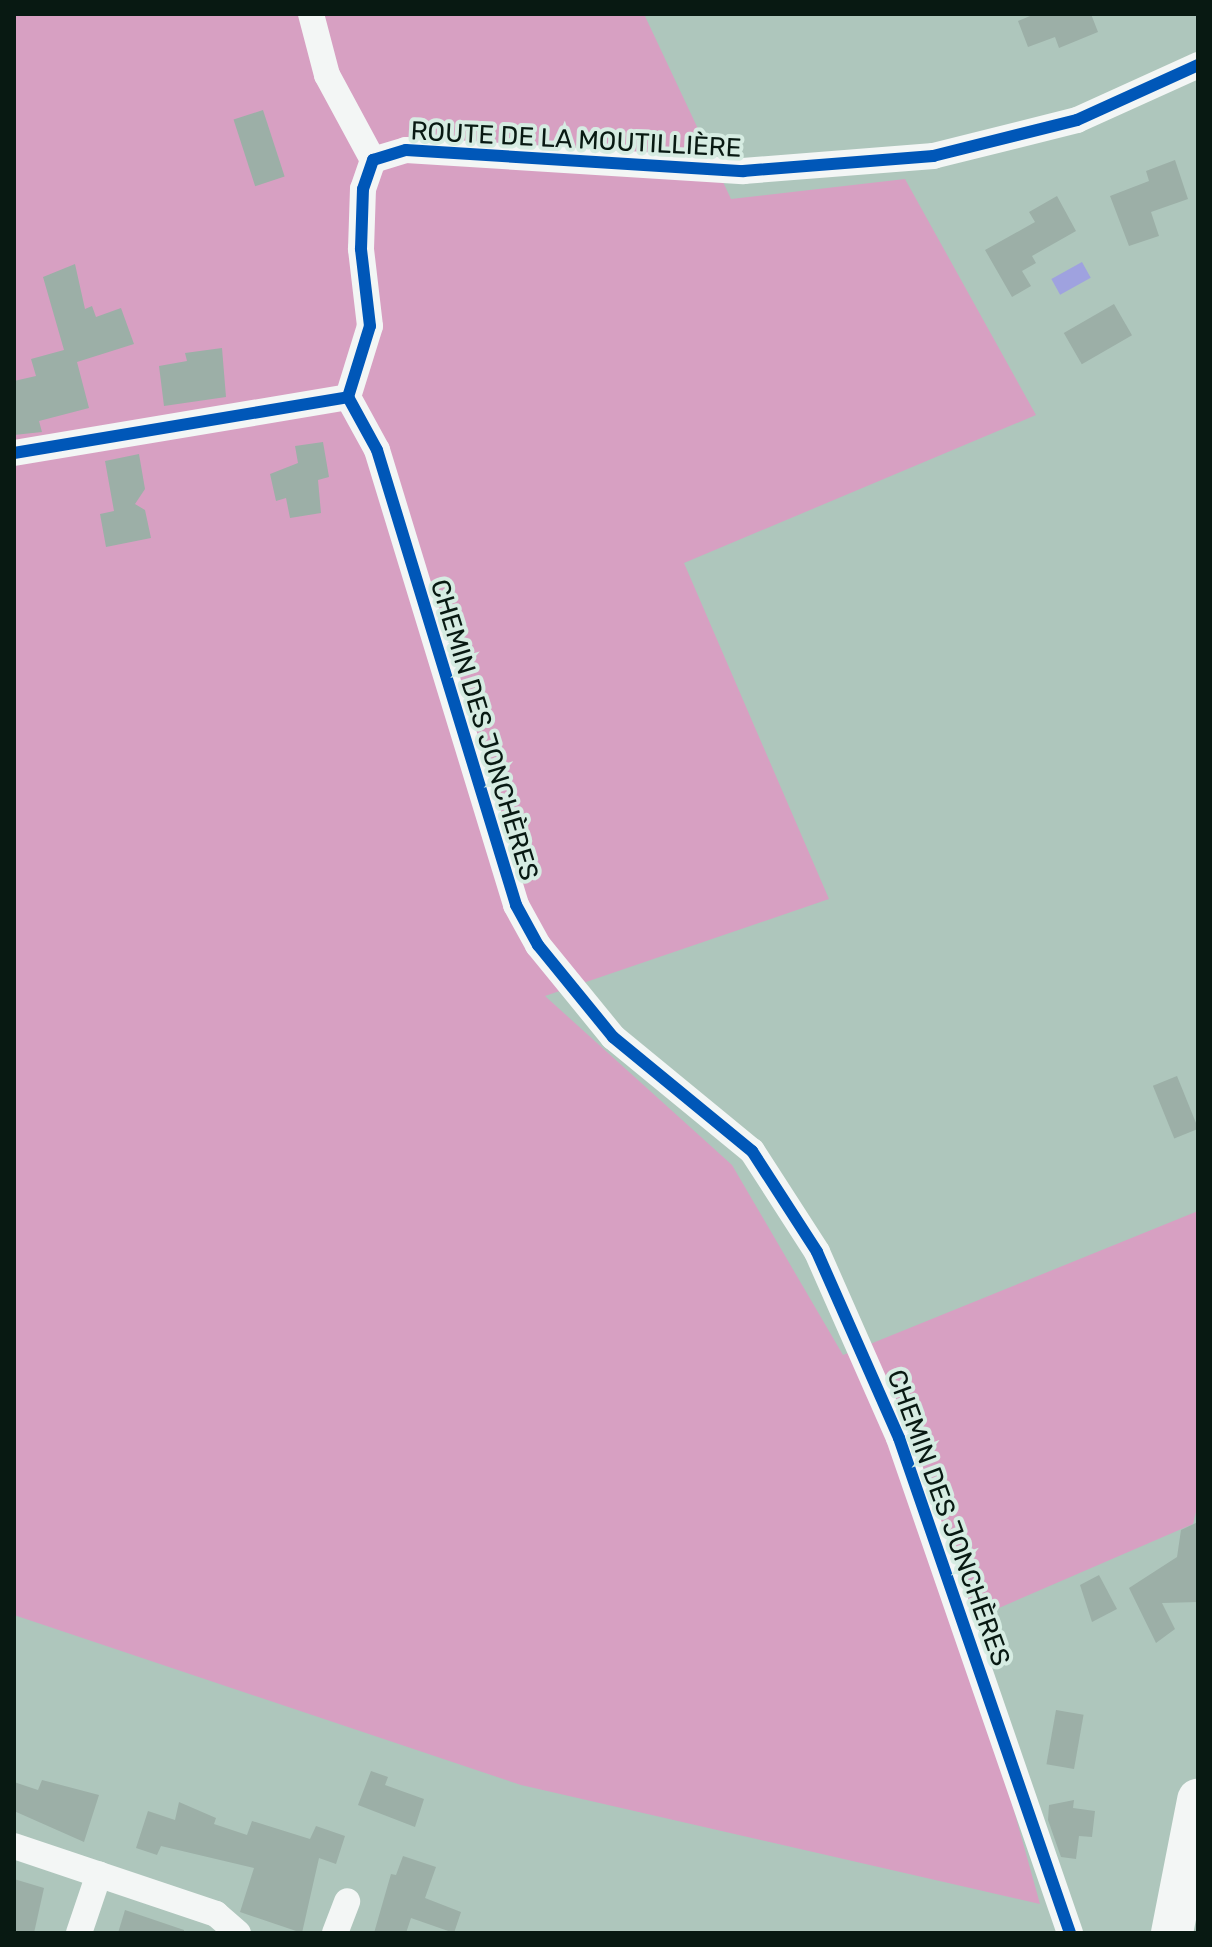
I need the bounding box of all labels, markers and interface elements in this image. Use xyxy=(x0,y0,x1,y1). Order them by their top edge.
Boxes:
street label: ROUTE DE LA MOUTILLIÈRE xyxy=(409,116,743,164)
street label: CHEMIN DES JONCHÈRES xyxy=(423,576,545,884)
street label: CHEMIN DES JONCHÈRES xyxy=(880,1366,1016,1670)

